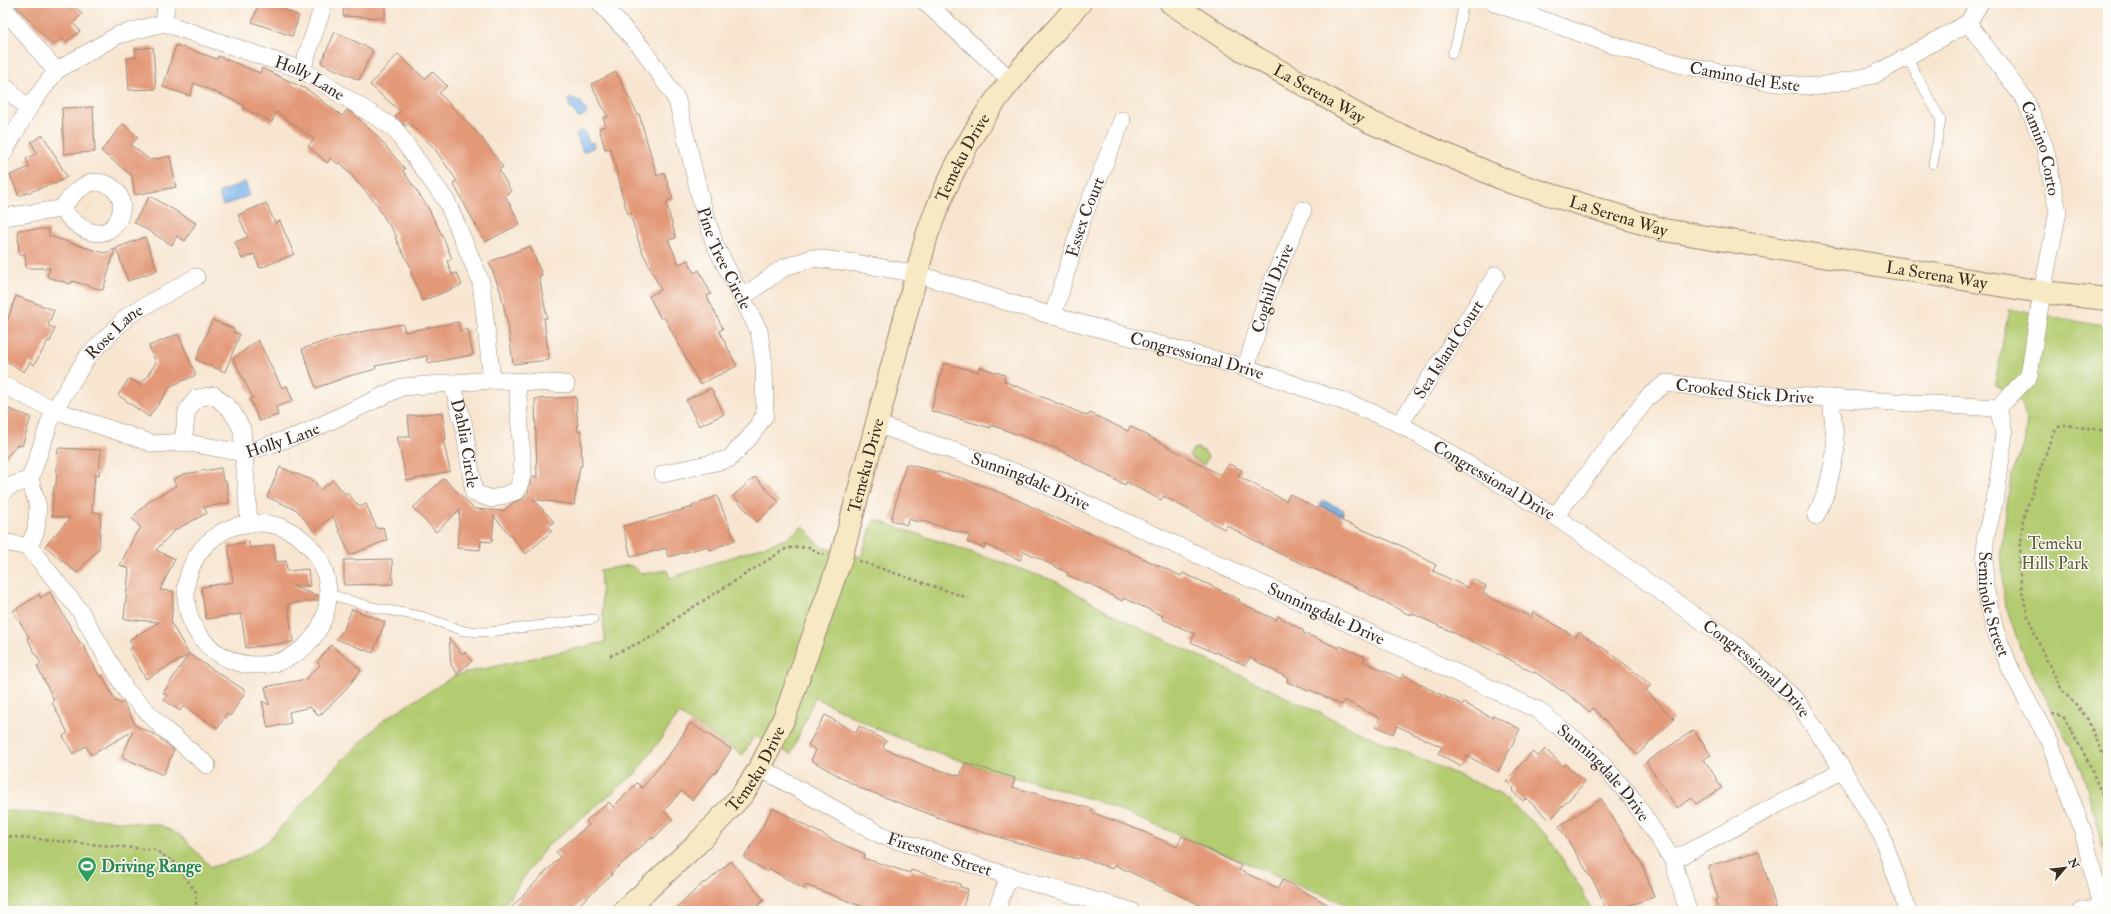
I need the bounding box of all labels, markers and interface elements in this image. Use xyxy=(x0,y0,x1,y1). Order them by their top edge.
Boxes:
street label: Holly Lane xyxy=(272,51,349,105)
street label: Camino del Este xyxy=(1688,57,1801,96)
street label: La Serena Way xyxy=(1270,60,1369,129)
street label: Camino Corto xyxy=(2016,98,2064,197)
street label: Temeku Drive xyxy=(931,109,995,205)
street label: Essex Court xyxy=(1061,174,1109,260)
street label: La Serena Way xyxy=(1566,191,1671,243)
street label: Pine Tree Circle xyxy=(693,205,756,313)
street label: Coghill Drive xyxy=(1247,240,1298,336)
street label: La Serena Way xyxy=(1884,257,1989,295)
street label: Sea Island Court xyxy=(1409,296,1488,403)
street label: Rose Lane xyxy=(81,299,147,364)
street label: Congressional Drive xyxy=(1128,327,1267,384)
street label: Crooked Stick Drive xyxy=(1674,374,1814,408)
street label: Dahlia Circle xyxy=(446,396,483,490)
street label: Temeku Drive xyxy=(843,416,889,515)
street label: Holly Lane xyxy=(243,418,323,463)
street label: Congressional Drive xyxy=(1429,436,1559,525)
street label: Sunningdale Drive xyxy=(968,448,1093,515)
park label: Temeku Hills Park xyxy=(2021,533,2089,574)
street label: Seminole Street xyxy=(1974,552,2015,660)
street label: Sunningdale Drive xyxy=(1264,578,1388,650)
street label: Congressional Drive xyxy=(1698,615,1815,721)
street label: Sunningdale Drive xyxy=(1553,720,1654,825)
street label: Temeku Drive xyxy=(722,723,790,817)
street label: Firestone Street xyxy=(885,828,995,881)
north arrow xyxy=(2045,848,2085,888)
sports icon: Driving Range xyxy=(76,855,98,883)
text: N xyxy=(2065,855,2082,872)
place label: Driving Range xyxy=(101,856,202,878)

